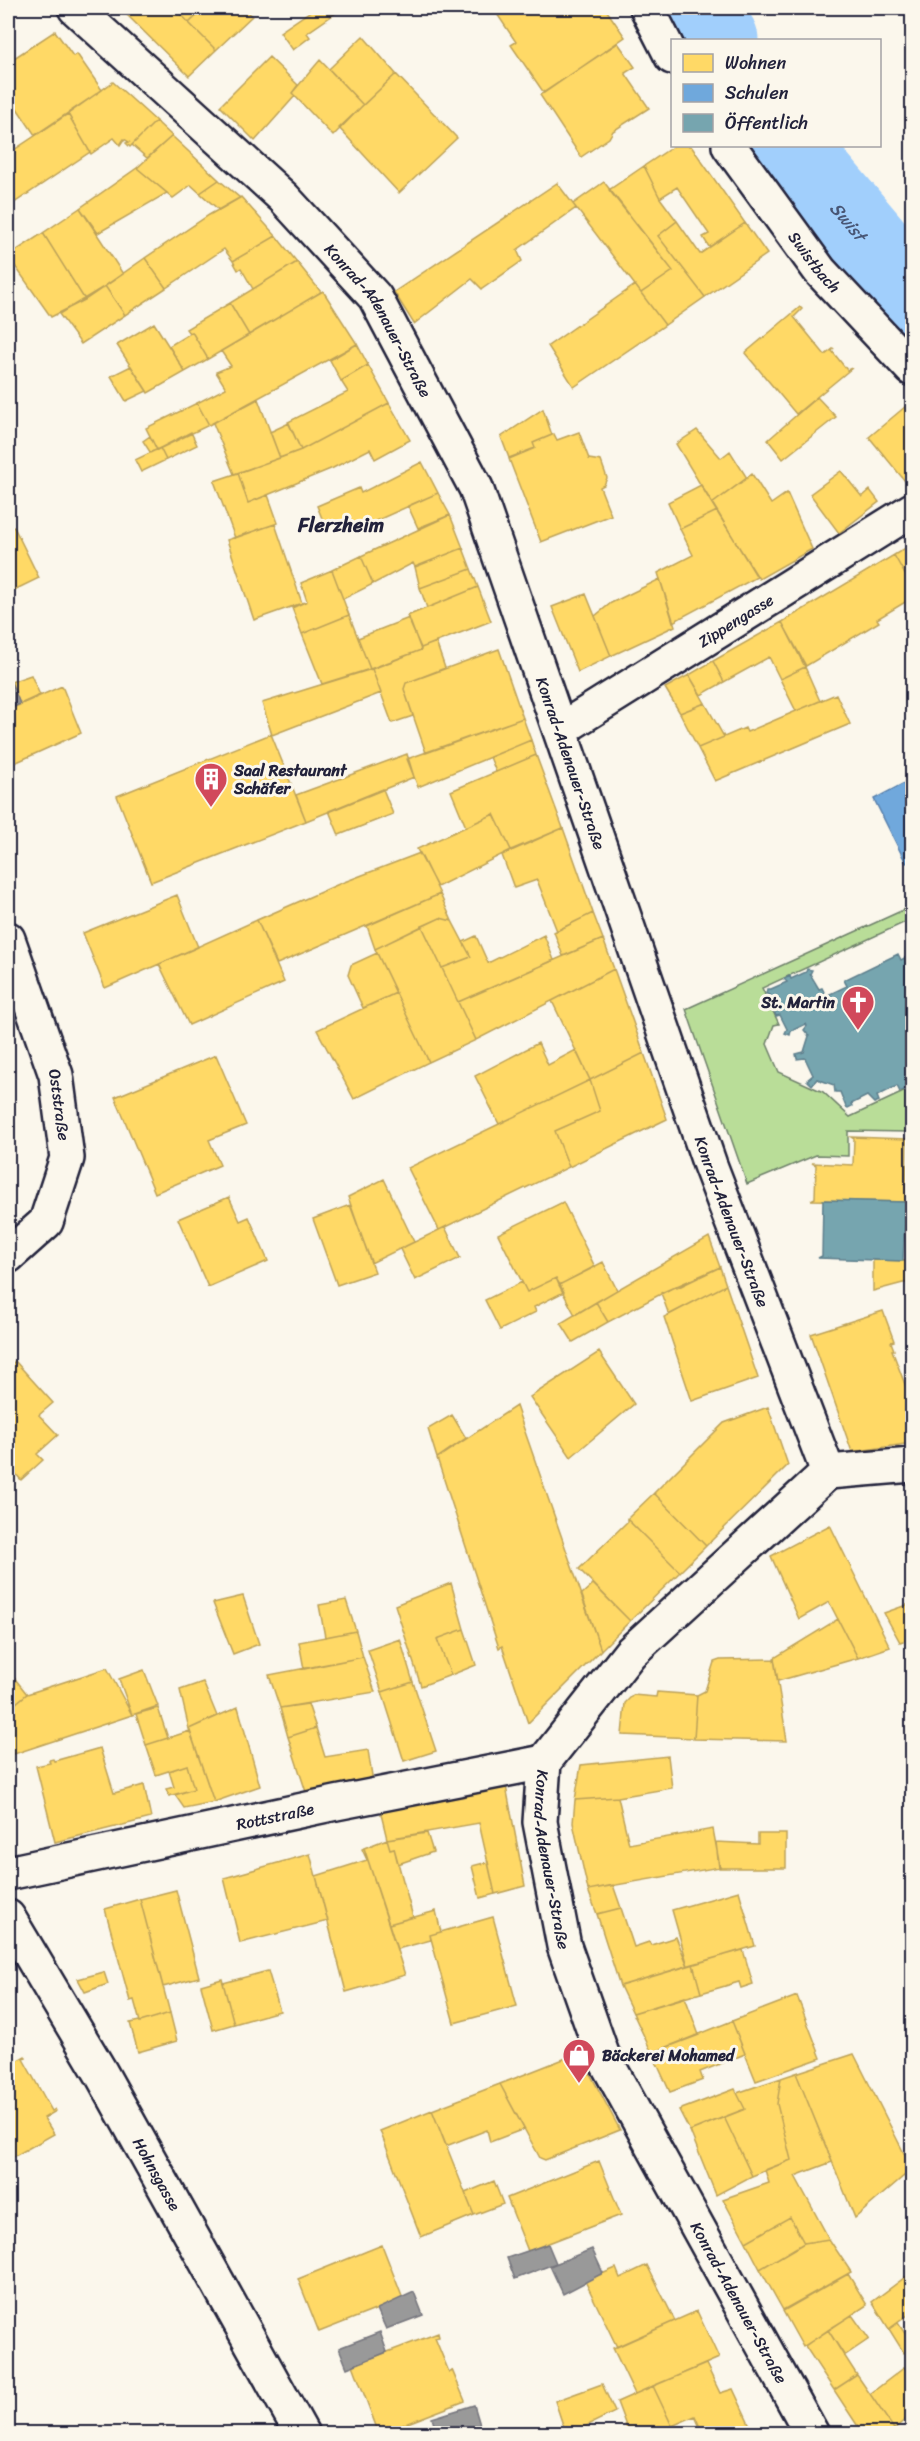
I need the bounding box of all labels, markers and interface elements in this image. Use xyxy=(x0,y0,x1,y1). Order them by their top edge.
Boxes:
legend xyxy=(671,39,881,147)
text: Wohnen xyxy=(725,47,786,79)
text: Schulen xyxy=(725,77,789,109)
text: Öffentlich xyxy=(725,107,808,139)
water label: Swist xyxy=(821,194,876,251)
street label: Swistbach xyxy=(781,225,848,300)
street label: Konrad-Adenauer-Straße xyxy=(317,236,440,403)
district label: Flerzheim xyxy=(297,508,384,543)
street label: Zippengasse xyxy=(692,585,779,655)
street label: Konrad-Adenauer-Straße xyxy=(528,673,614,854)
place label: Saal Restaurant Schäfer xyxy=(233,756,348,803)
building icon: Saal Restaurant Schäfer xyxy=(193,761,229,808)
church icon: St. Martin xyxy=(840,984,876,1031)
place label: St. Martin xyxy=(760,988,835,1017)
street label: Oststraße xyxy=(40,1064,79,1142)
street label: Konrad-Adenauer-Straße xyxy=(686,1132,778,1312)
street label: Konrad-Adenauer-Straße xyxy=(525,1769,579,1952)
street label: Rottstraße xyxy=(233,1794,317,1838)
shop icon: Bäckerei Mohamed xyxy=(561,2037,597,2084)
place label: Bäckerei Mohamed xyxy=(602,2041,736,2070)
street label: Hohnsgasse xyxy=(125,2131,190,2216)
street label: Konrad-Adenauer-Straße xyxy=(683,2216,796,2389)

